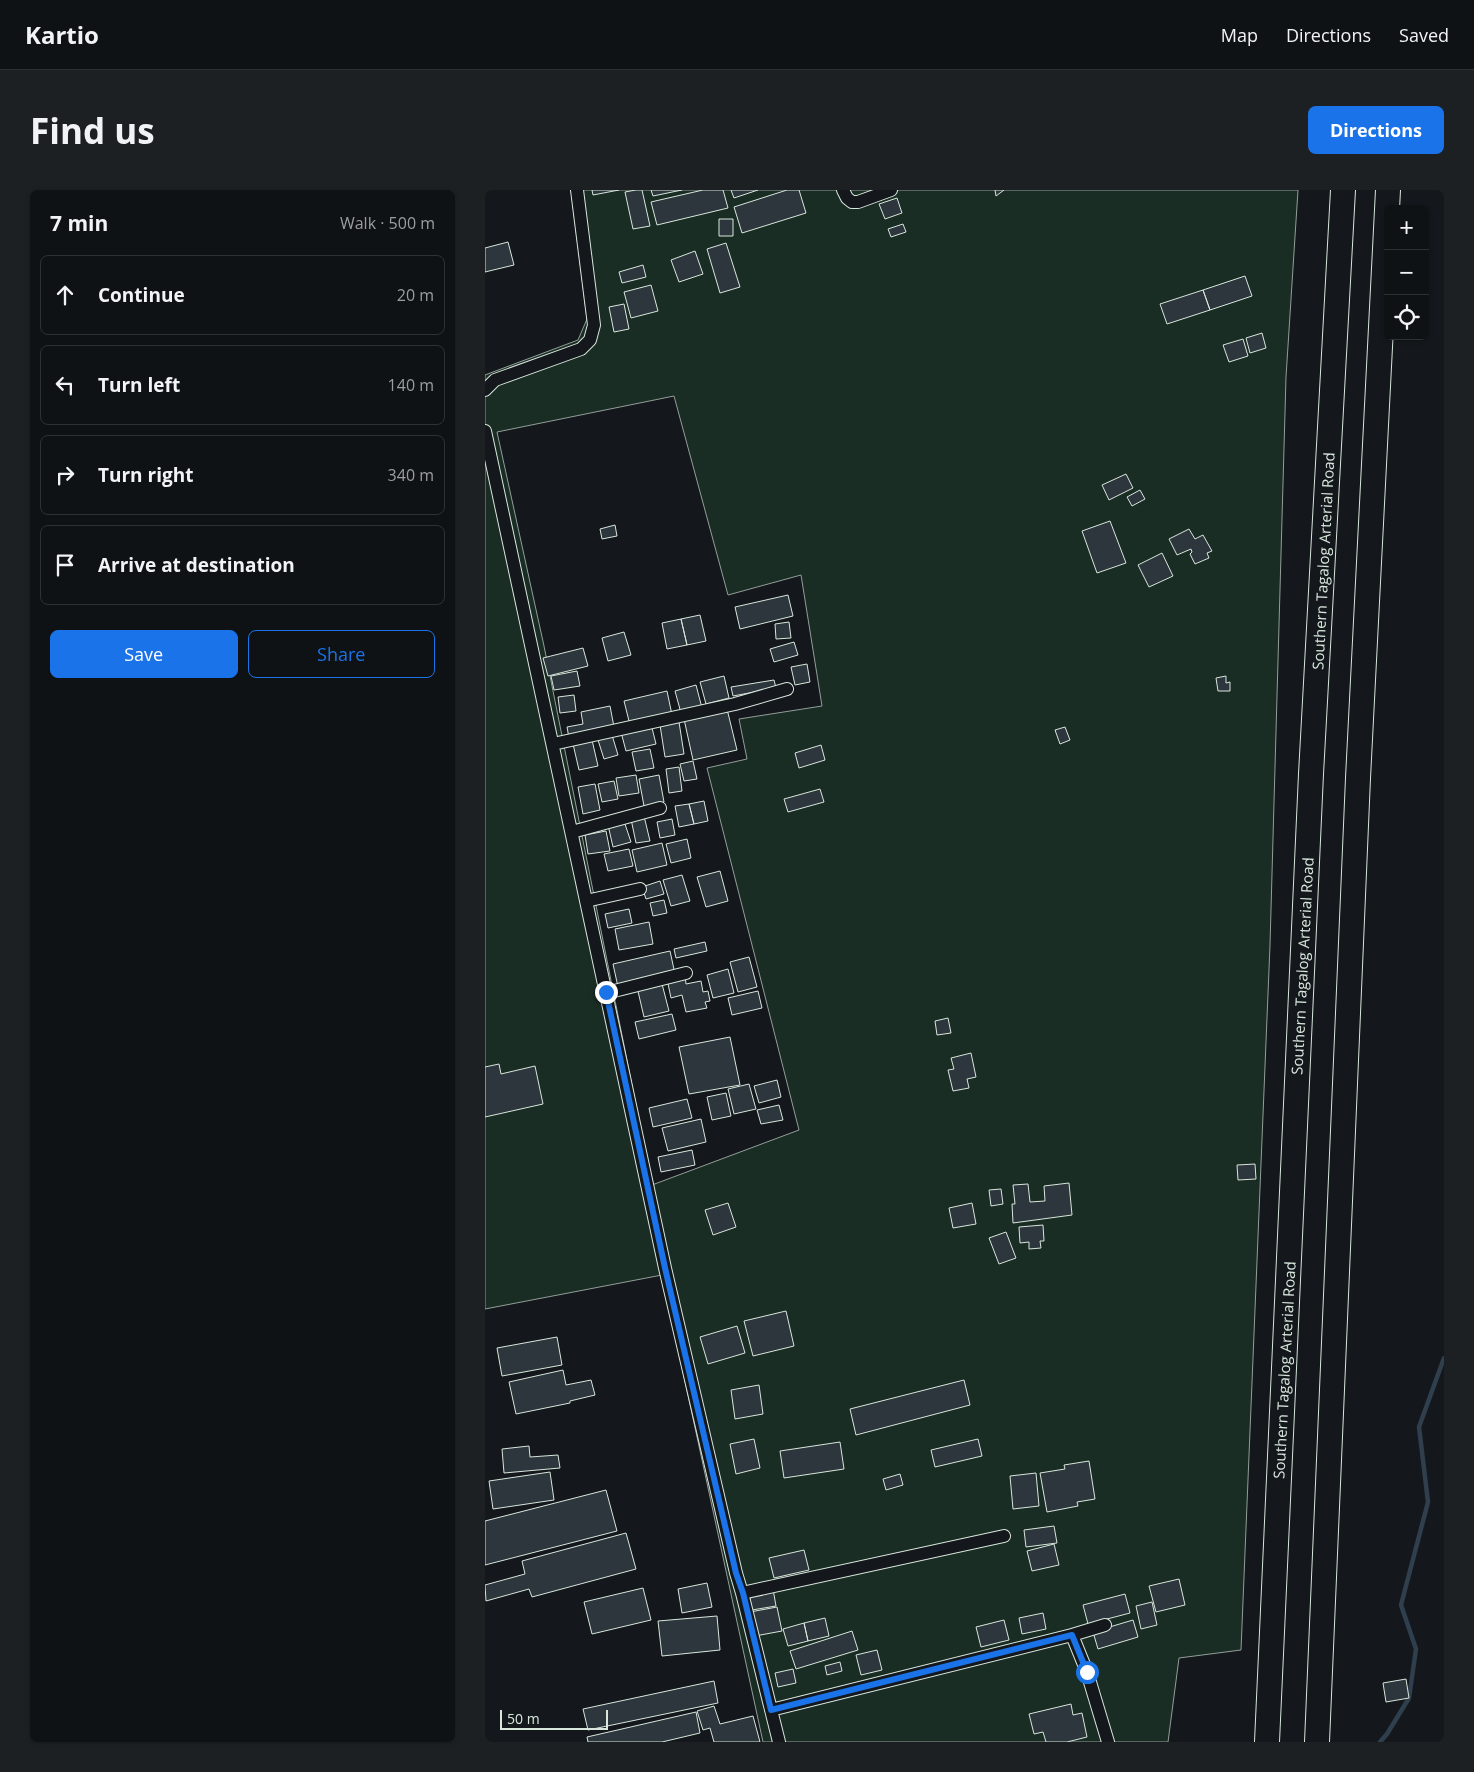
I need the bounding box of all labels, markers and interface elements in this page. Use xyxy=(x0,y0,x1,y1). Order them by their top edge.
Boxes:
text: Kartio xyxy=(25,18,99,51)
text: Map xyxy=(1221,23,1258,47)
text: Directions xyxy=(1286,23,1371,47)
text: Saved xyxy=(1399,23,1449,47)
button: Directions xyxy=(1308,106,1444,154)
text: Find us xyxy=(30,107,155,154)
map controls xyxy=(1384,205,1429,340)
button: + xyxy=(1384,205,1429,250)
text: 7 min xyxy=(50,209,108,237)
text: Walk · 500 m xyxy=(340,212,435,234)
button: − xyxy=(1384,250,1429,295)
icon: ahead xyxy=(51,281,79,309)
text: Continue xyxy=(98,282,185,308)
text: 20 m xyxy=(397,284,434,306)
button: locate xyxy=(1384,295,1429,340)
icon: left xyxy=(51,371,79,399)
text: Turn left xyxy=(98,372,180,398)
text: 140 m xyxy=(388,374,434,396)
street label: Southern Tagalog Arterial Road xyxy=(1307,452,1339,670)
icon: right xyxy=(51,461,79,489)
text: Turn right xyxy=(98,462,193,488)
text: 340 m xyxy=(388,464,434,486)
icon: arrive xyxy=(51,551,79,579)
text: Arrive at destination xyxy=(98,552,295,578)
button: Save xyxy=(50,630,238,678)
button: Share xyxy=(248,630,435,678)
street label: Southern Tagalog Arterial Road xyxy=(1286,857,1318,1075)
route end xyxy=(595,981,618,1004)
street label: Southern Tagalog Arterial Road xyxy=(1268,1261,1300,1479)
route start xyxy=(1076,1661,1099,1684)
scale bar xyxy=(500,1707,607,1730)
text: 50 m xyxy=(507,1709,540,1728)

